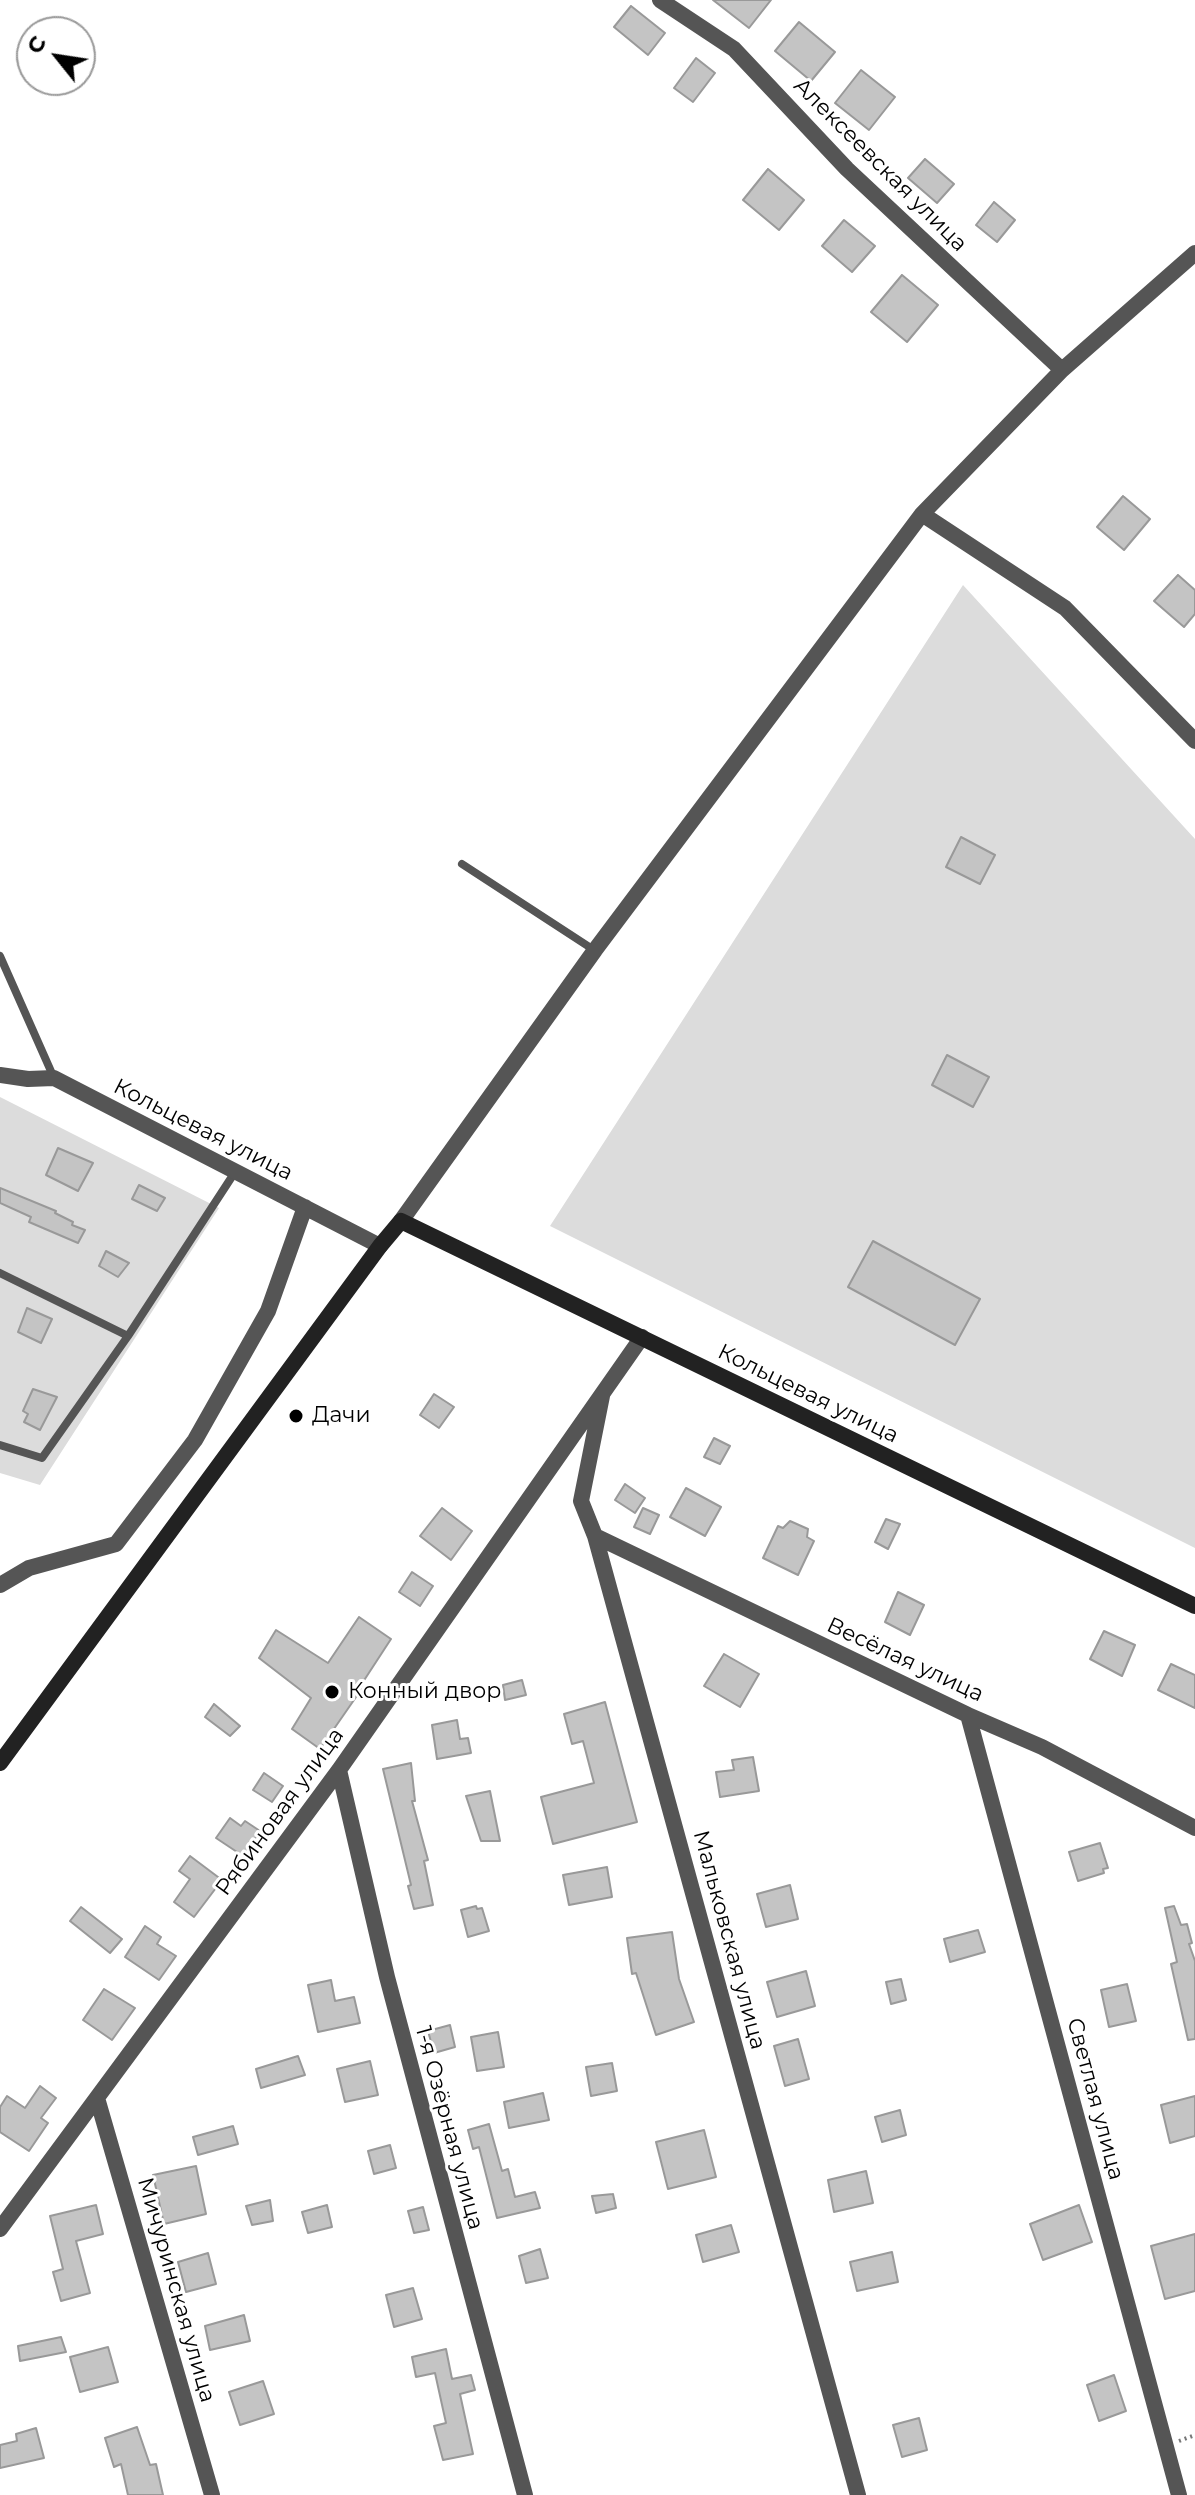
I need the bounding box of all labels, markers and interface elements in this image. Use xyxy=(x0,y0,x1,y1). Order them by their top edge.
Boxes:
north arrow xyxy=(16,16,96,96)
text: С xyxy=(21,31,52,58)
street label: Алексеевская улица xyxy=(788,73,972,257)
street label: Кольцевая улица xyxy=(109,1073,297,1187)
street label: Кольцевая улица xyxy=(713,1339,903,1449)
place label: Дачи xyxy=(312,1403,371,1429)
marker: Дачи xyxy=(287,1407,305,1425)
street label: Весёлая улица xyxy=(822,1612,988,1708)
place label: Конный двор xyxy=(348,1679,501,1705)
marker: Конный двор xyxy=(323,1683,341,1701)
street label: Рябиновая улица xyxy=(210,1723,350,1901)
street label: Мальковская улица xyxy=(687,1828,771,2052)
street label: Светлая улица xyxy=(1061,2015,1129,2183)
street label: 1-я Озёрная улица xyxy=(409,2023,489,2233)
street label: Мичуринская улица xyxy=(131,2175,221,2405)

